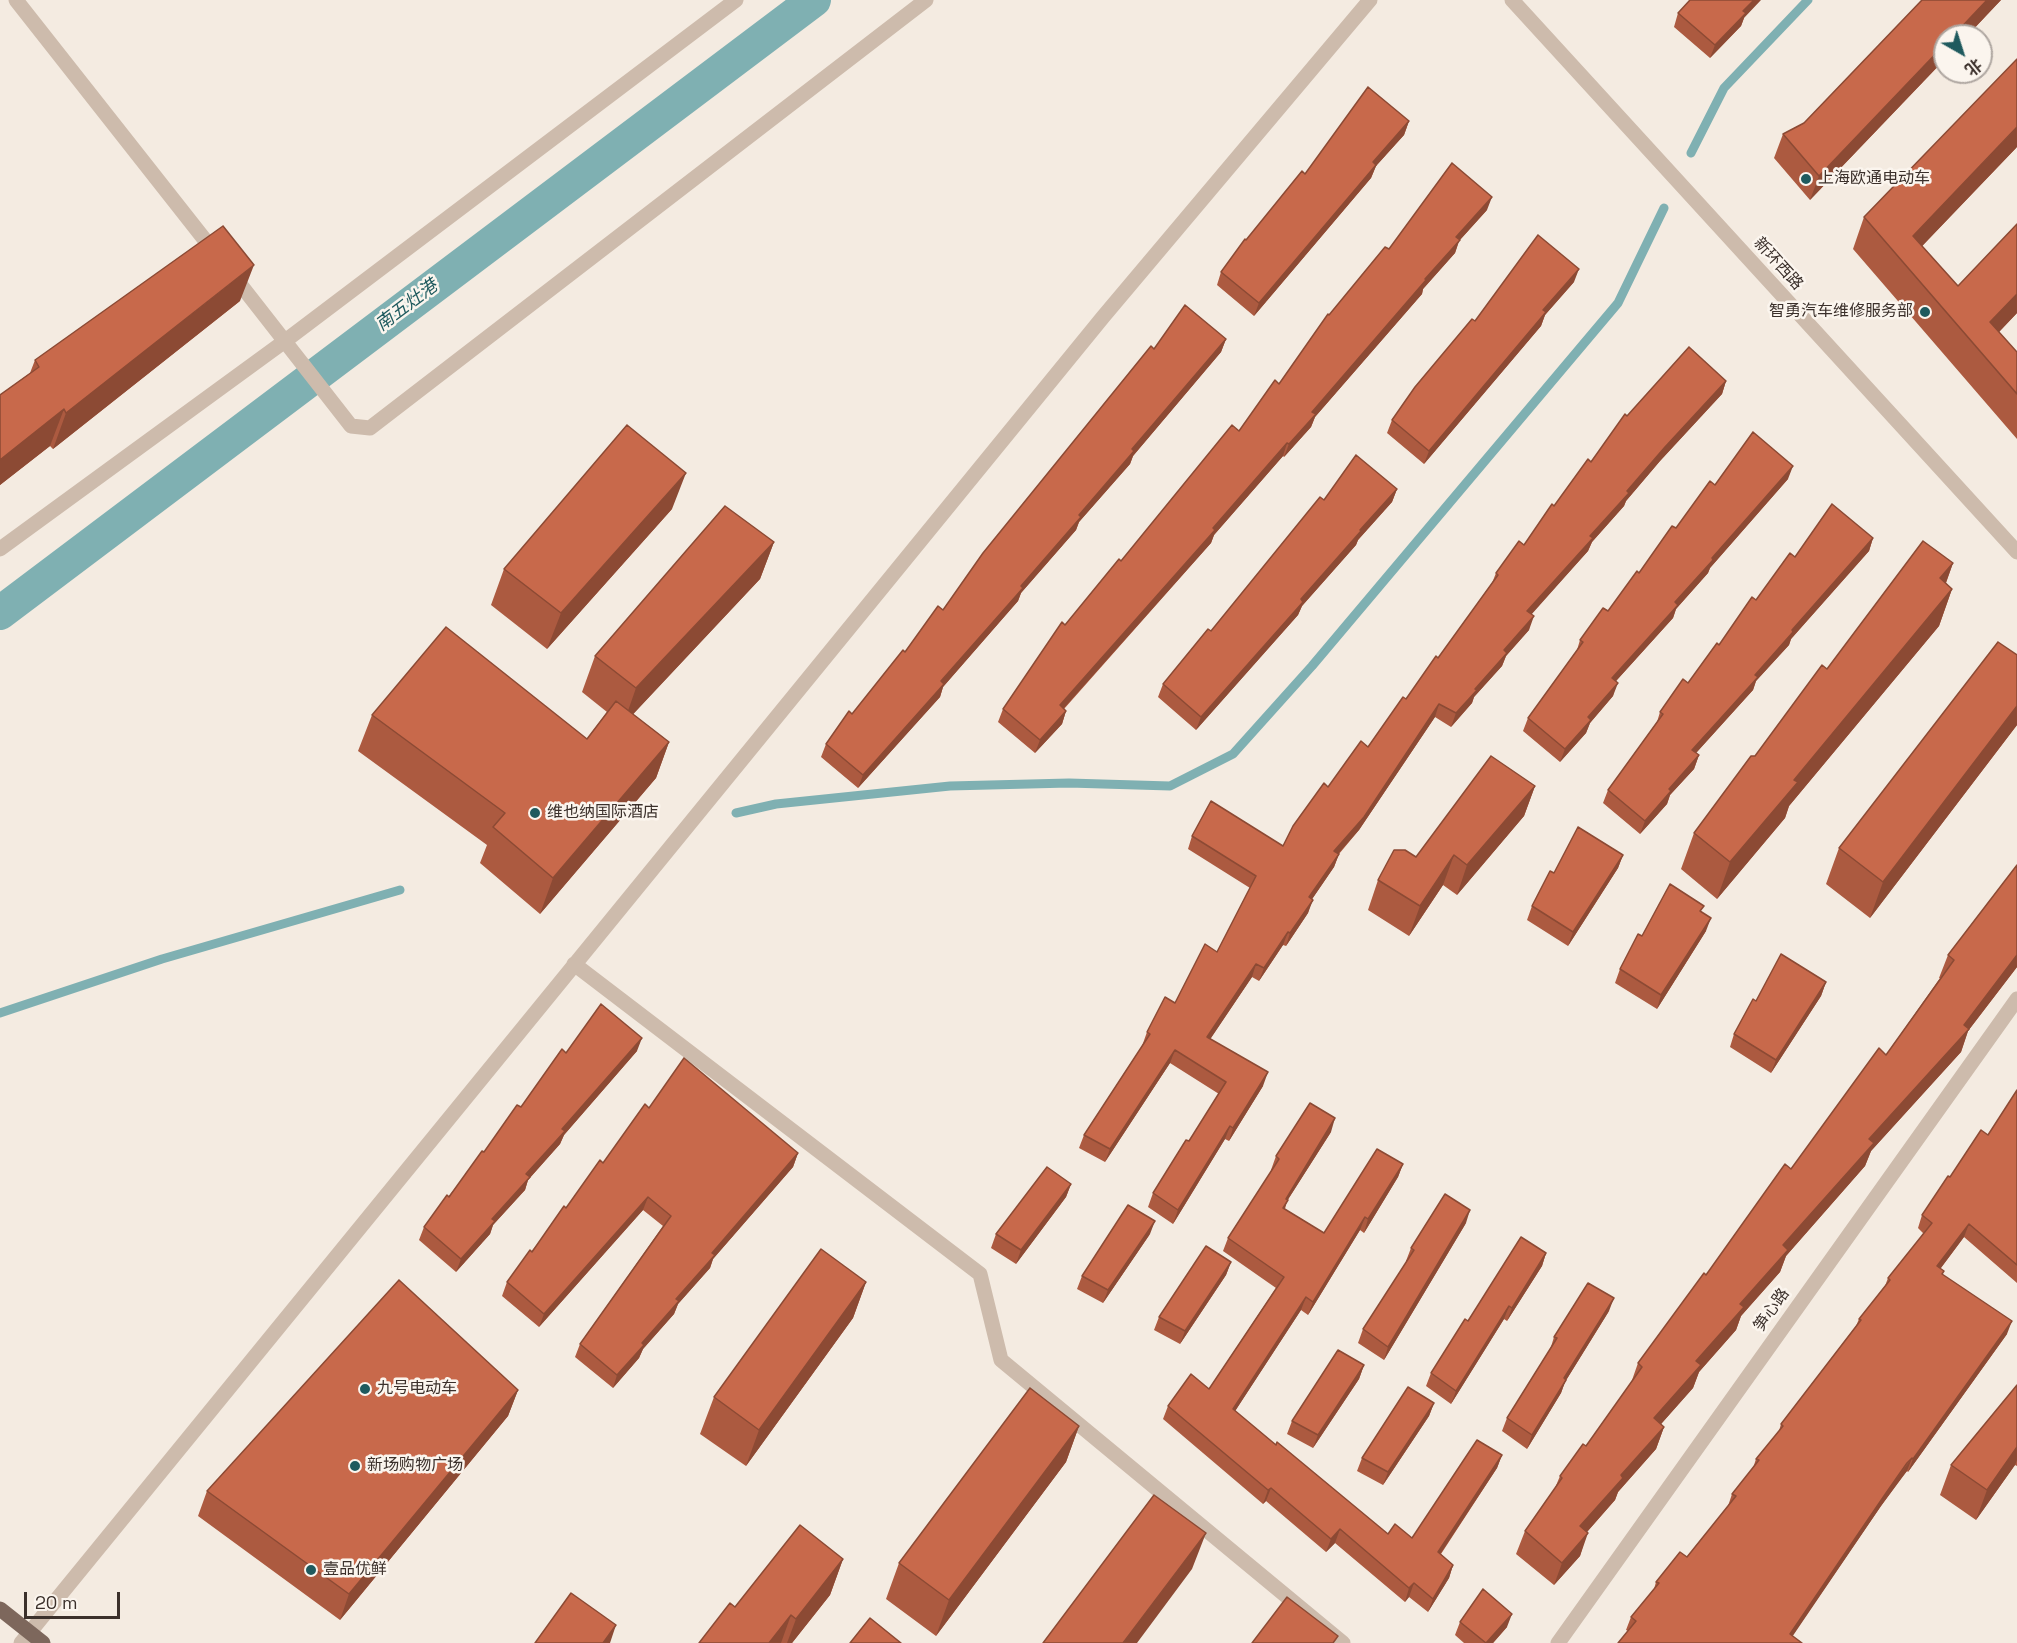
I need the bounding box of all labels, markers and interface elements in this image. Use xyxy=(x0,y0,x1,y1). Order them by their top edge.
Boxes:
north arrow xyxy=(1933,24,1993,84)
text: 北 xyxy=(1961,54,1986,80)
place label: 上海欧通电动车 xyxy=(1818,169,1930,189)
marker: 上海欧通电动车 xyxy=(1799,172,1813,186)
street label: 新环西路 xyxy=(1749,234,1807,294)
water label: 南五灶港 xyxy=(372,276,442,336)
place label: 智勇汽车维修服务部 xyxy=(1769,302,1913,322)
marker: 智勇汽车维修服务部 xyxy=(1918,305,1932,319)
place label: 维也纳国际酒店 xyxy=(547,803,659,823)
marker: 维也纳国际酒店 xyxy=(528,806,542,820)
street label: 笋心路 xyxy=(1750,1285,1794,1335)
place label: 九号电动车 xyxy=(377,1379,457,1399)
marker: 九号电动车 xyxy=(358,1382,372,1396)
place label: 新场购物广场 xyxy=(367,1456,463,1476)
marker: 新场购物广场 xyxy=(348,1459,362,1473)
place label: 壹品优鲜 xyxy=(323,1560,387,1580)
marker: 壹品优鲜 xyxy=(304,1563,318,1577)
scale bar xyxy=(27,1580,123,1618)
text: 20 m xyxy=(35,1591,78,1614)

